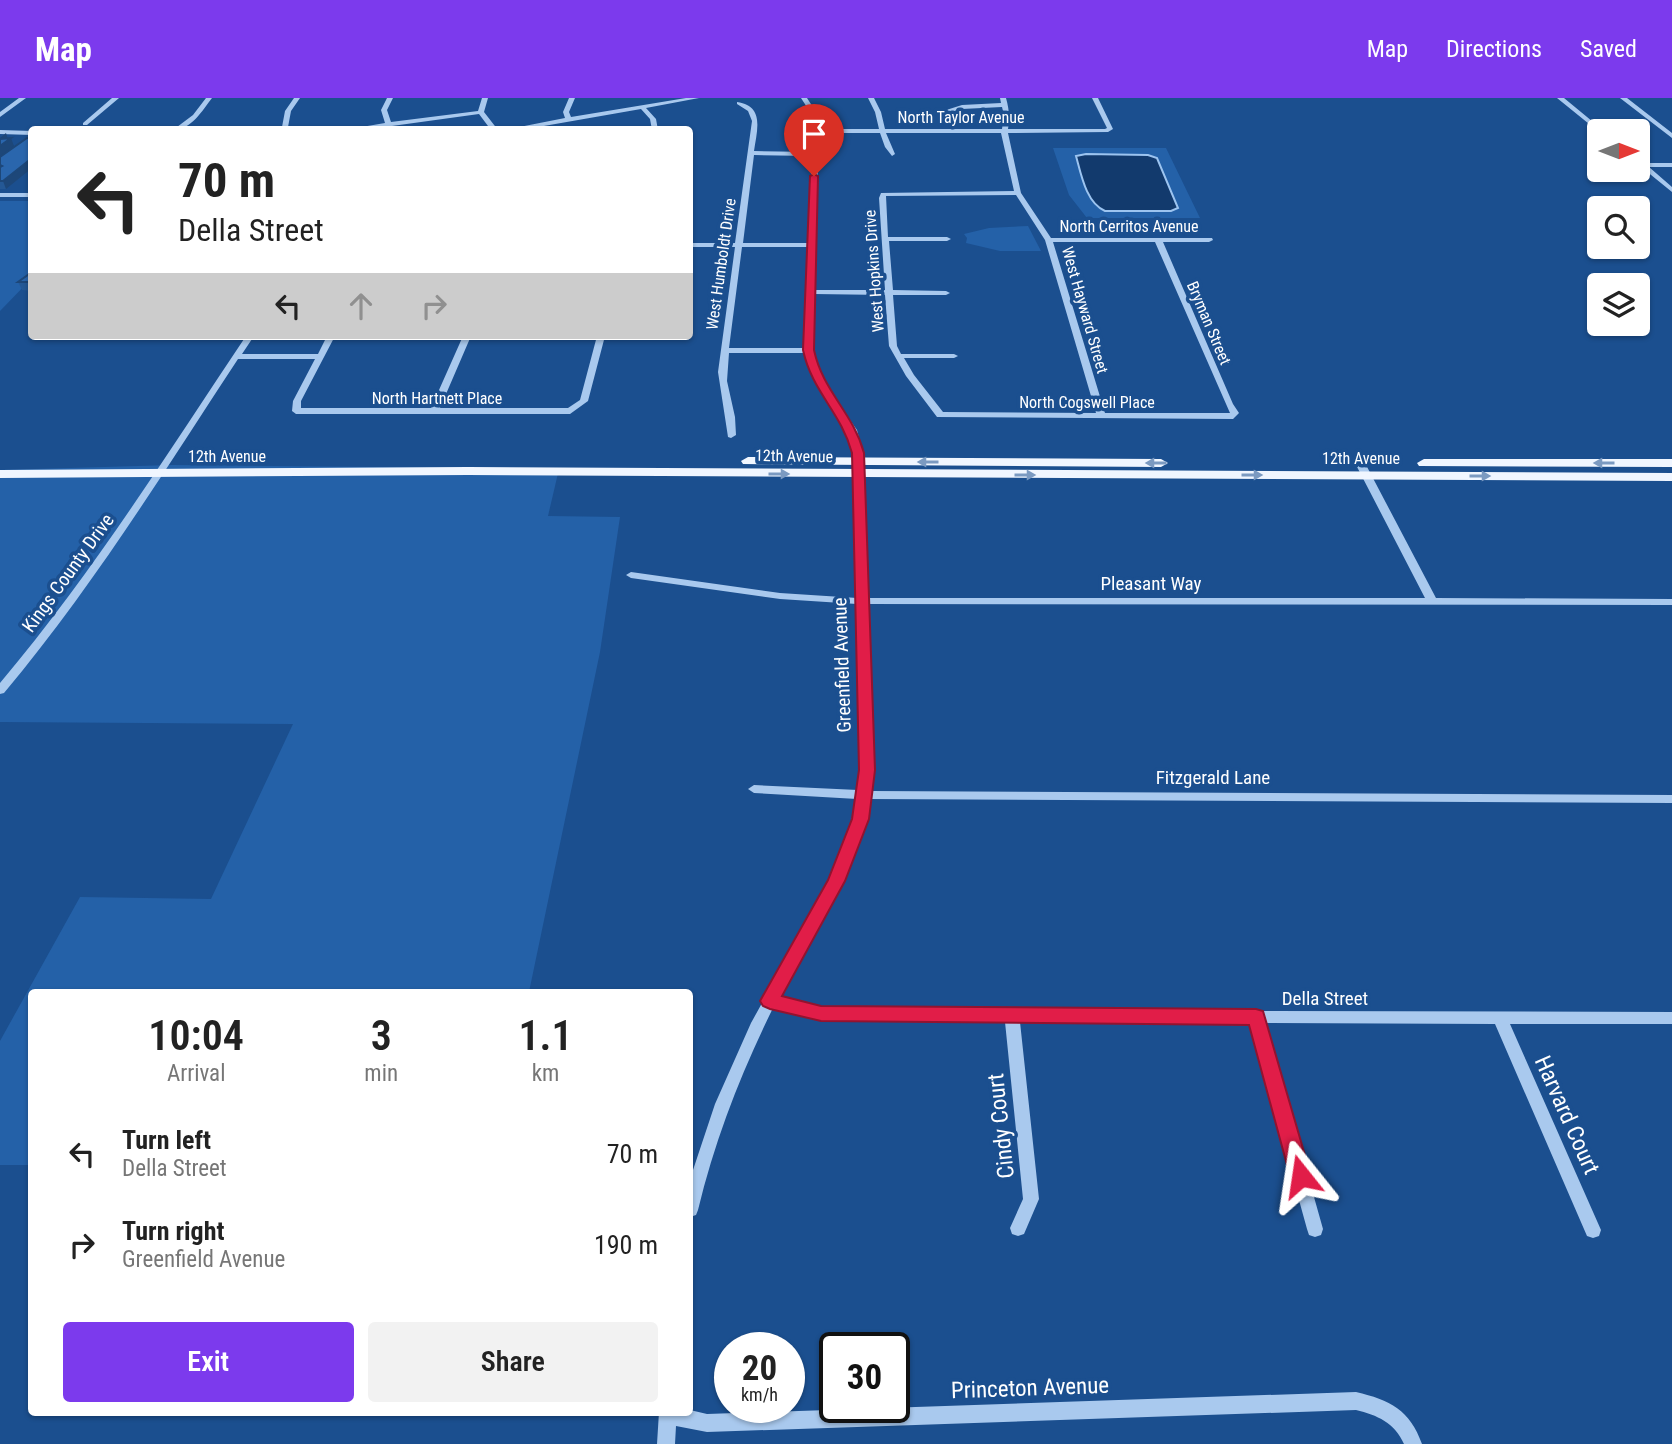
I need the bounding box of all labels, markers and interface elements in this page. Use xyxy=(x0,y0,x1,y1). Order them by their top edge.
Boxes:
text: Map xyxy=(35,30,92,69)
text: Map xyxy=(1367,35,1408,63)
text: Directions xyxy=(1446,35,1542,63)
text: Saved xyxy=(1580,35,1637,63)
pin xyxy=(784,104,844,176)
street label: North Taylor Avenue xyxy=(898,108,1025,127)
icon: arrive xyxy=(795,115,833,153)
north arrow xyxy=(1587,119,1650,182)
map controls xyxy=(1587,119,1650,336)
text: 70 m xyxy=(178,152,275,209)
icon: left xyxy=(63,154,154,245)
button: search xyxy=(1587,196,1650,259)
street label: West Humboldt Drive xyxy=(702,197,740,331)
street label: West Hopkins Drive xyxy=(860,209,888,333)
text: Della Street xyxy=(178,211,324,249)
street label: North Cerritos Avenue xyxy=(1060,217,1198,236)
street label: West Hayward Street xyxy=(1058,244,1112,376)
button: layers xyxy=(1587,273,1650,336)
street label: Bryman Street xyxy=(1183,278,1235,368)
icon: left xyxy=(269,287,307,325)
icon: ahead xyxy=(342,287,380,325)
icon: right xyxy=(415,287,453,325)
street label: North Hartnett Place xyxy=(372,389,502,408)
street label: North Cogswell Place xyxy=(1019,393,1155,412)
street label: 12th Avenue xyxy=(755,446,833,466)
street label: 12th Avenue xyxy=(188,447,266,466)
street label: 12th Avenue xyxy=(1322,449,1400,468)
one-way arrow xyxy=(917,456,939,468)
one-way arrow xyxy=(1145,457,1167,469)
one-way arrow xyxy=(1593,457,1615,469)
one-way arrow xyxy=(768,468,790,480)
one-way arrow xyxy=(1014,469,1036,481)
one-way arrow xyxy=(1241,469,1263,481)
one-way arrow xyxy=(1469,470,1491,482)
street label: Kings County Drive xyxy=(17,509,119,637)
street label: Pleasant Way xyxy=(1101,572,1202,595)
street label: Greenfield Avenue xyxy=(828,597,856,733)
street label: Fitzgerald Lane xyxy=(1156,766,1270,789)
street label: Della Street xyxy=(1282,987,1368,1010)
text: 10:04 xyxy=(148,1011,244,1060)
text: 3 xyxy=(371,1011,392,1060)
text: 1.1 xyxy=(518,1011,573,1060)
street label: Harvard Court xyxy=(1529,1052,1605,1178)
text: Arrival xyxy=(167,1060,225,1087)
text: min xyxy=(364,1060,398,1087)
text: km xyxy=(532,1060,559,1087)
street label: Cindy Court xyxy=(982,1072,1020,1180)
text: Turn left xyxy=(122,1125,211,1155)
icon: left xyxy=(63,1135,101,1173)
text: 70 m xyxy=(607,1139,658,1169)
position arrow xyxy=(1264,1139,1338,1213)
text: Della Street xyxy=(122,1155,227,1182)
text: Turn right xyxy=(122,1216,224,1246)
icon: right xyxy=(63,1226,101,1264)
text: 190 m xyxy=(594,1230,658,1260)
text: Greenfield Avenue xyxy=(122,1246,285,1273)
button: Exit xyxy=(63,1322,354,1402)
button: Share xyxy=(368,1322,658,1402)
speed limit sign: 30 xyxy=(819,1332,910,1423)
text: 20 xyxy=(742,1348,777,1389)
street label: Princeton Avenue xyxy=(950,1372,1110,1404)
text: km/h xyxy=(741,1384,778,1405)

